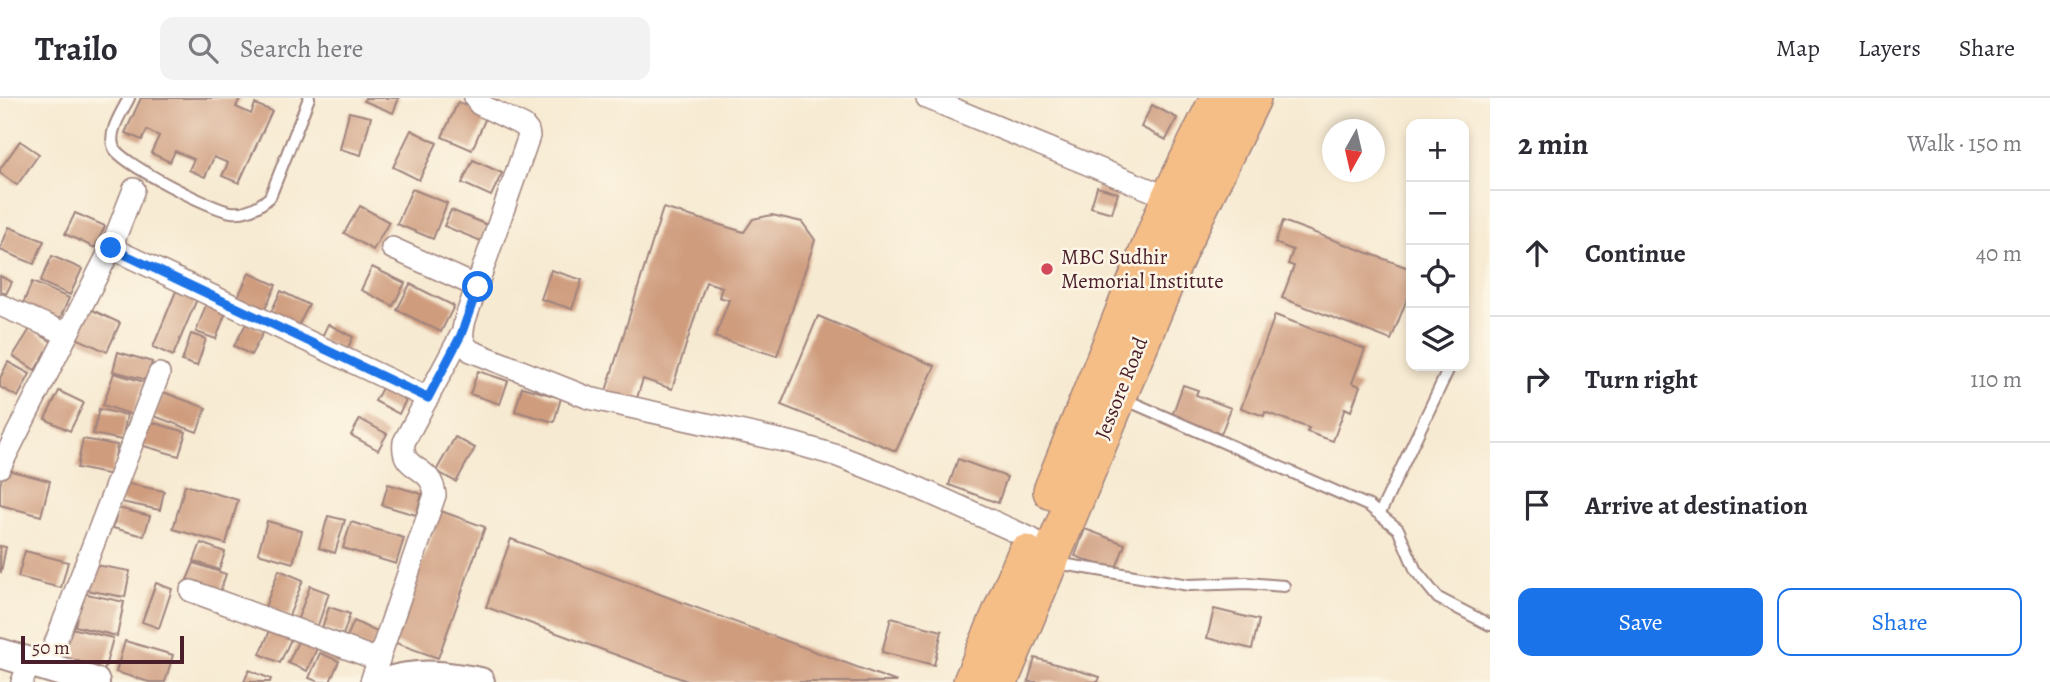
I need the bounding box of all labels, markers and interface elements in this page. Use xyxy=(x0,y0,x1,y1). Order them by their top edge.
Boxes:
search box xyxy=(160,17,650,80)
text: Trailo xyxy=(35,26,118,71)
icon: search xyxy=(184,29,222,67)
text: Search here xyxy=(240,31,364,66)
text: Map xyxy=(1776,32,1820,64)
text: Layers xyxy=(1858,32,1921,64)
text: Share xyxy=(1959,32,2015,64)
north arrow xyxy=(1322,119,1385,182)
map controls xyxy=(1406,119,1469,371)
button: + xyxy=(1406,119,1469,182)
text: 2 min xyxy=(1518,124,1588,164)
text: Walk · 150 m xyxy=(1907,128,2022,159)
button: − xyxy=(1406,182,1469,245)
route end xyxy=(95,232,126,263)
icon: ahead xyxy=(1518,234,1556,272)
text: Continue xyxy=(1585,236,1686,271)
text: 40 m xyxy=(1976,238,2022,269)
place label: MBC Sudhir Memorial Institute xyxy=(1061,243,1224,295)
button: locate xyxy=(1406,245,1469,308)
marker: MBC Sudhir Memorial Institute xyxy=(1039,261,1055,277)
route start xyxy=(462,271,493,302)
button: layers xyxy=(1406,308,1469,371)
street label: Jessore Road xyxy=(1088,332,1154,443)
icon: right xyxy=(1518,360,1556,398)
text: Turn right xyxy=(1585,362,1698,397)
text: 110 m xyxy=(1970,364,2022,395)
icon: arrive xyxy=(1518,486,1556,524)
text: Arrive at destination xyxy=(1585,488,1808,523)
button: Save xyxy=(1518,588,1763,656)
button: Share xyxy=(1777,588,2022,656)
scale bar xyxy=(21,633,184,665)
text: 50 m xyxy=(32,635,70,661)

